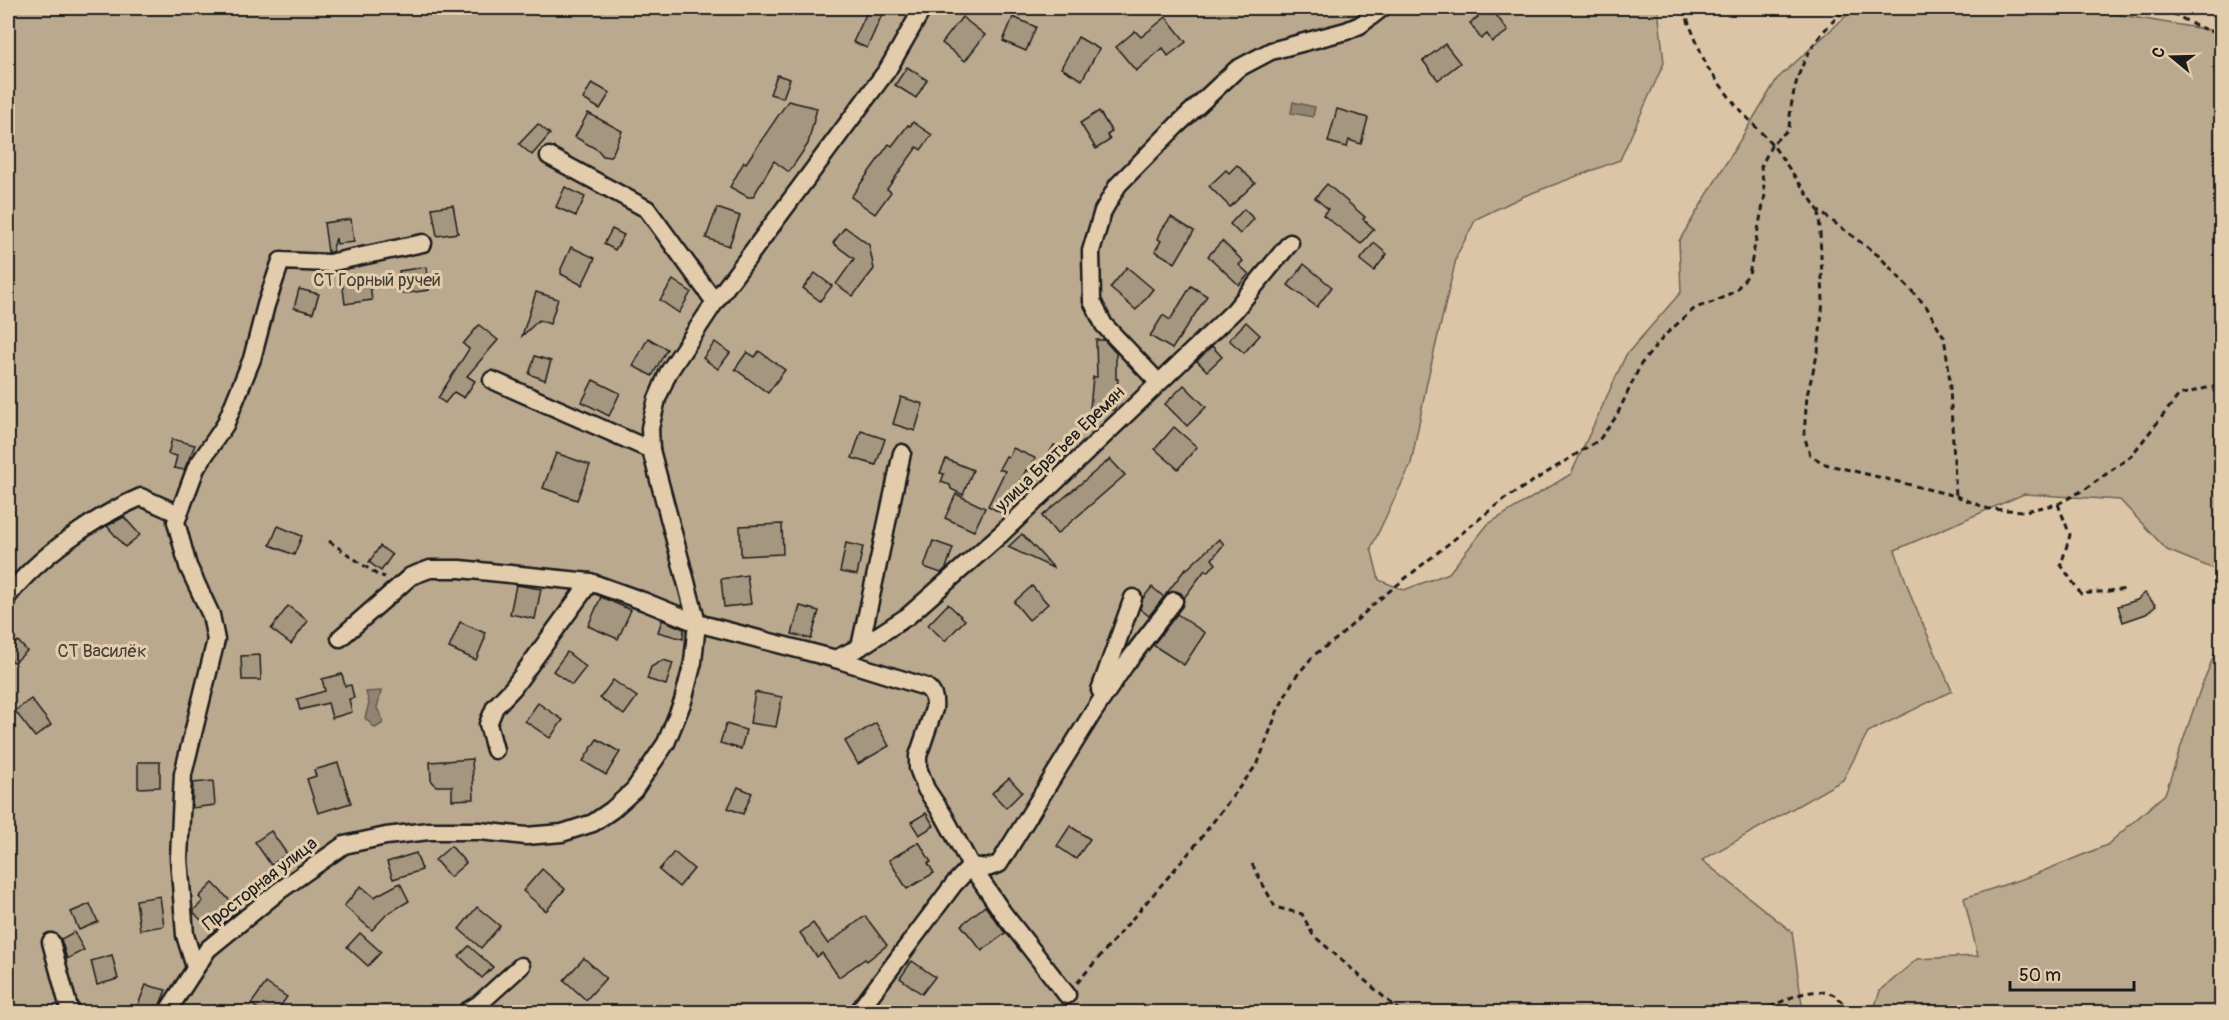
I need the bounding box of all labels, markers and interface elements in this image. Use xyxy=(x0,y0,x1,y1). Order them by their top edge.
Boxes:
north arrow xyxy=(2142,27,2202,87)
text: С xyxy=(2148,44,2170,60)
park label: СТ Горный ручей xyxy=(313,269,441,292)
street label: улица Братьев Еремян xyxy=(990,381,1130,517)
park label: СТ Василёк xyxy=(57,640,147,663)
street label: Просторная улица xyxy=(198,832,322,936)
scale bar xyxy=(2010,954,2134,992)
text: 50 m xyxy=(2019,964,2061,987)

